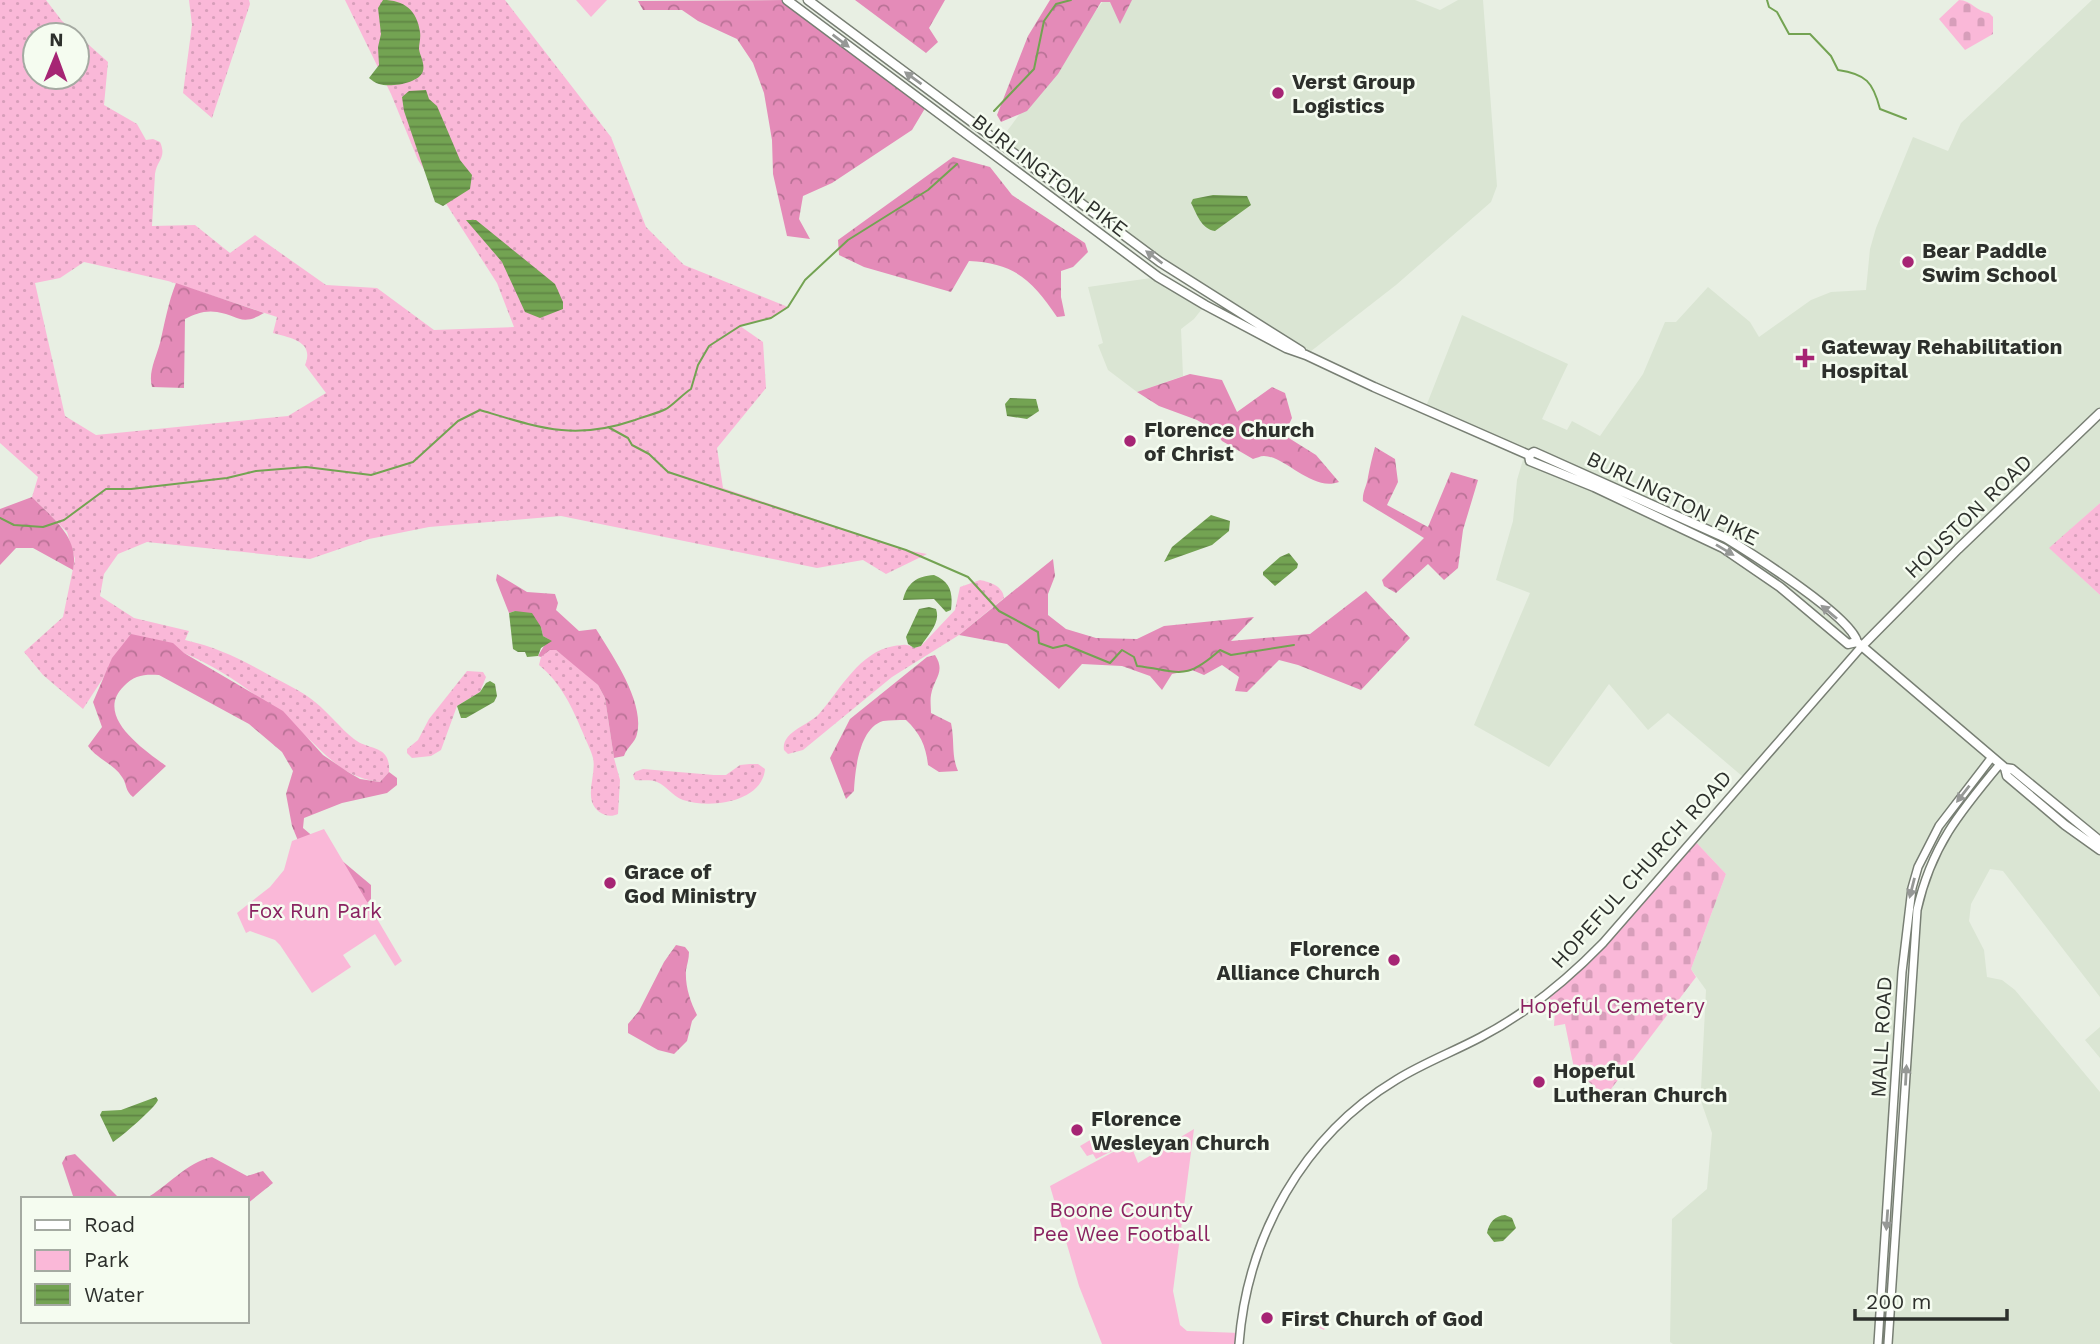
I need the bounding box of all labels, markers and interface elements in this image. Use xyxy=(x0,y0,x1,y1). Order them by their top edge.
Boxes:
north arrow xyxy=(21,21,91,91)
text: N xyxy=(49,28,64,51)
one-way arrow xyxy=(832,33,850,47)
place label: Verst Group Logistics xyxy=(1292,69,1415,118)
one-way arrow xyxy=(904,71,923,85)
marker: Verst Group Logistics xyxy=(1270,85,1286,101)
street label: BURLINGTON PIKE xyxy=(967,108,1133,242)
place label: Bear Paddle Swim School xyxy=(1922,238,2057,287)
one-way arrow xyxy=(1145,250,1164,264)
marker: Bear Paddle Swim School xyxy=(1900,254,1916,270)
place label: Gateway Rehabilitation Hospital xyxy=(1821,334,2062,383)
marker: Gateway Rehabilitation Hospital xyxy=(1795,348,1815,368)
place label: Florence Church of Christ xyxy=(1144,417,1315,466)
marker: Florence Church of Christ xyxy=(1122,433,1138,449)
street label: BURLINGTON PIKE xyxy=(1583,445,1763,551)
street label: HOUSTON ROAD xyxy=(1899,449,2037,583)
one-way arrow xyxy=(1716,544,1735,557)
one-way arrow xyxy=(1821,605,1838,620)
street label: HOPEFUL CHURCH ROAD xyxy=(1545,765,1737,973)
one-way arrow xyxy=(1955,785,1970,803)
place label: Grace of God Ministry xyxy=(624,859,757,908)
marker: Grace of God Ministry xyxy=(602,875,618,891)
one-way arrow xyxy=(1906,877,1917,899)
park label: Fox Run Park xyxy=(248,898,382,923)
place label: Florence Alliance Church xyxy=(1217,936,1380,985)
marker: Florence Alliance Church xyxy=(1386,952,1402,968)
street label: MALL ROAD xyxy=(1865,976,1897,1098)
park label: Hopeful Cemetery xyxy=(1519,993,1705,1018)
place label: Hopeful Lutheran Church xyxy=(1553,1058,1727,1107)
one-way arrow xyxy=(1900,1064,1911,1086)
marker: Hopeful Lutheran Church xyxy=(1531,1074,1547,1090)
place label: Florence Wesleyan Church xyxy=(1091,1106,1270,1155)
marker: Florence Wesleyan Church xyxy=(1069,1122,1085,1138)
legend xyxy=(21,1197,248,1323)
park label: Boone County Pee Wee Football xyxy=(1032,1197,1210,1246)
one-way arrow xyxy=(1881,1209,1892,1231)
text: Road xyxy=(84,1212,135,1237)
text: Park xyxy=(84,1247,129,1272)
scale bar xyxy=(1855,1278,2007,1322)
text: Water xyxy=(84,1282,145,1307)
text: 200 m xyxy=(1866,1289,1932,1314)
place label: First Church of God xyxy=(1281,1306,1483,1331)
marker: First Church of God xyxy=(1259,1310,1275,1326)

